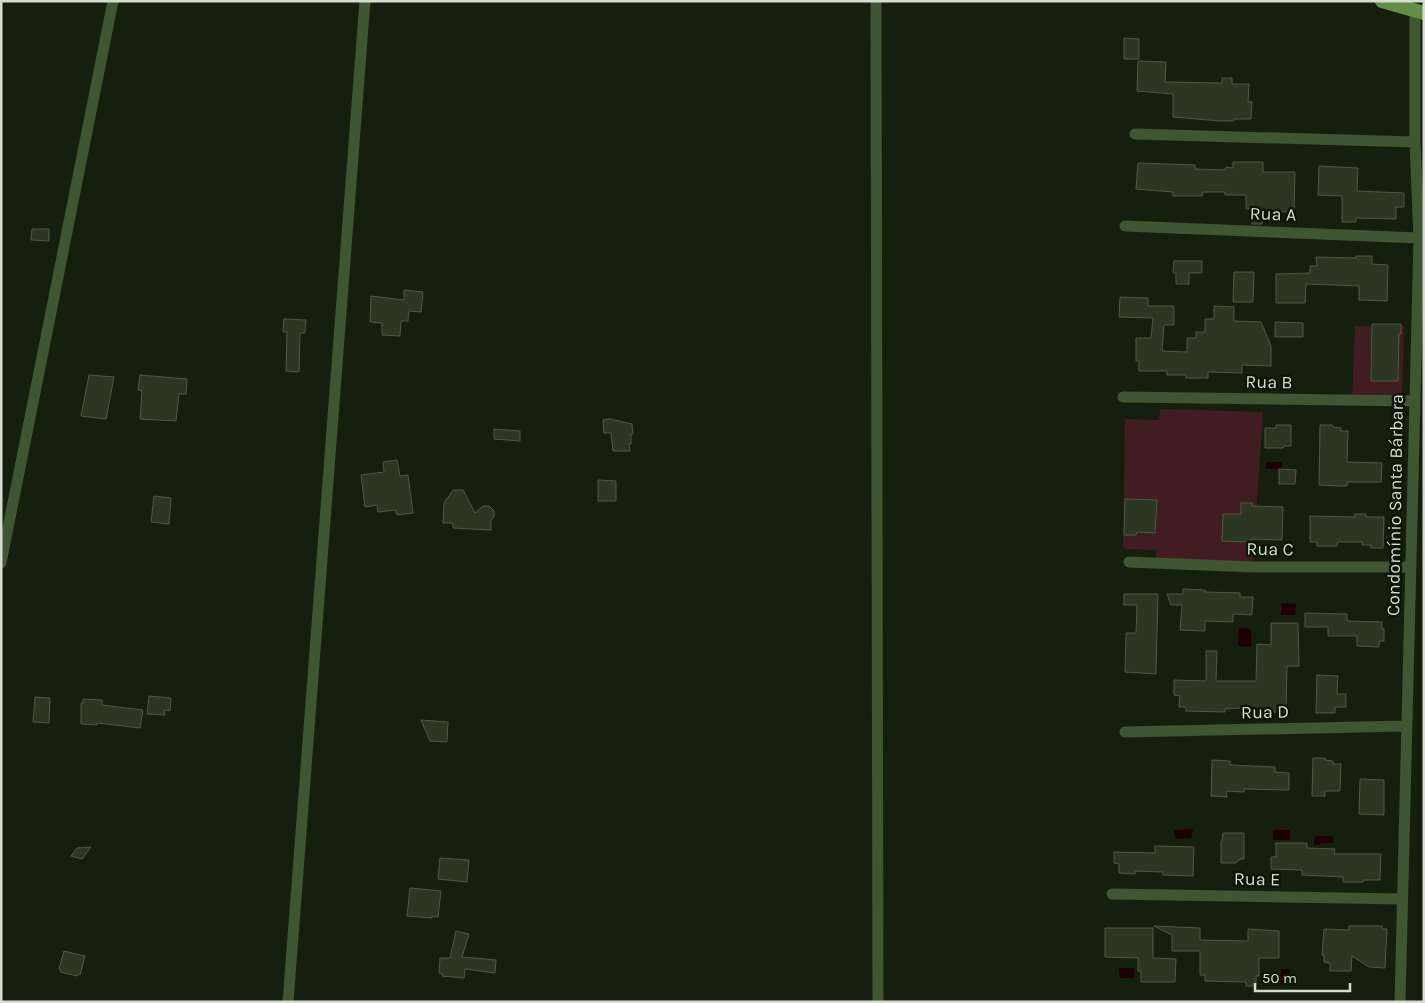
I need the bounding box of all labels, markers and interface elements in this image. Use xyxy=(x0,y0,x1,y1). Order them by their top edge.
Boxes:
street label: Rua A xyxy=(1249,202,1297,226)
street label: Rua B xyxy=(1245,371,1293,393)
street label: Condomínio Santa Bárbara xyxy=(1382,394,1408,616)
street label: Rua C xyxy=(1246,538,1294,560)
street label: Rua D xyxy=(1241,701,1289,723)
street label: Rua E xyxy=(1234,868,1280,890)
scale bar xyxy=(1255,960,1350,992)
text: 50 m xyxy=(1262,969,1297,987)

